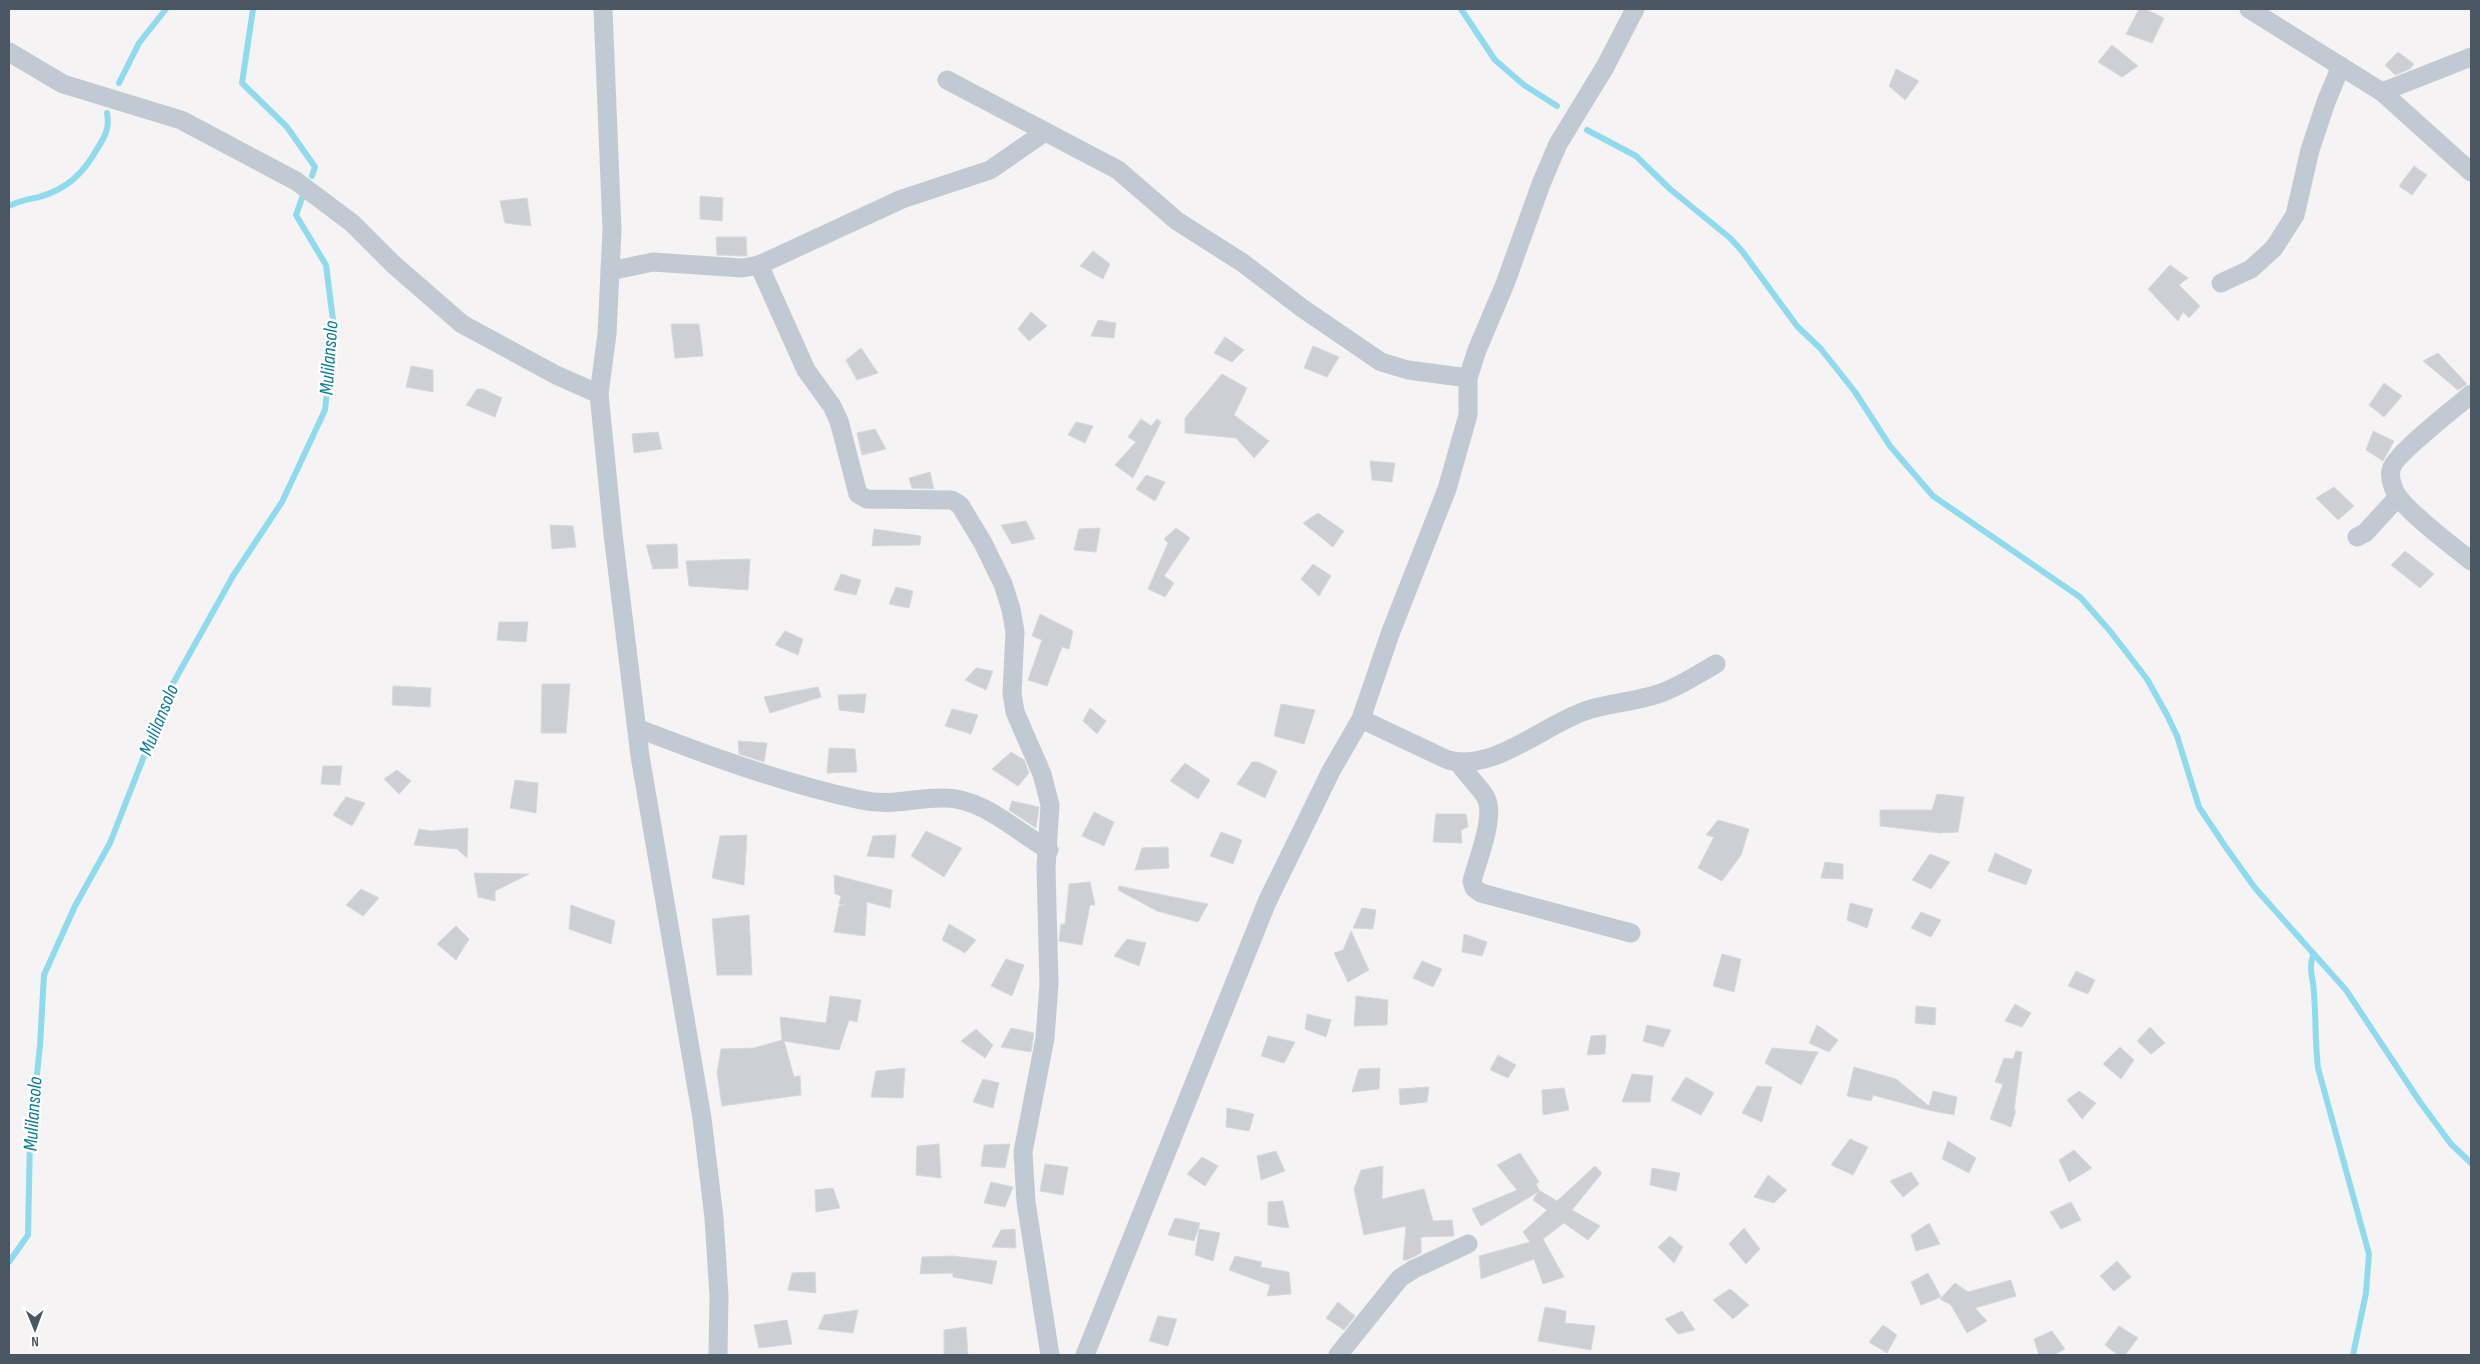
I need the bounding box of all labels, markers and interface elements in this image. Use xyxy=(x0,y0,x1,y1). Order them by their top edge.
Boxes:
water label: Mulilansolo xyxy=(314,320,344,396)
water label: Mulilansolo xyxy=(134,681,184,759)
water label: Mulilansolo xyxy=(18,1076,48,1152)
north arrow xyxy=(10,1304,60,1354)
text: N xyxy=(31,1333,39,1350)

